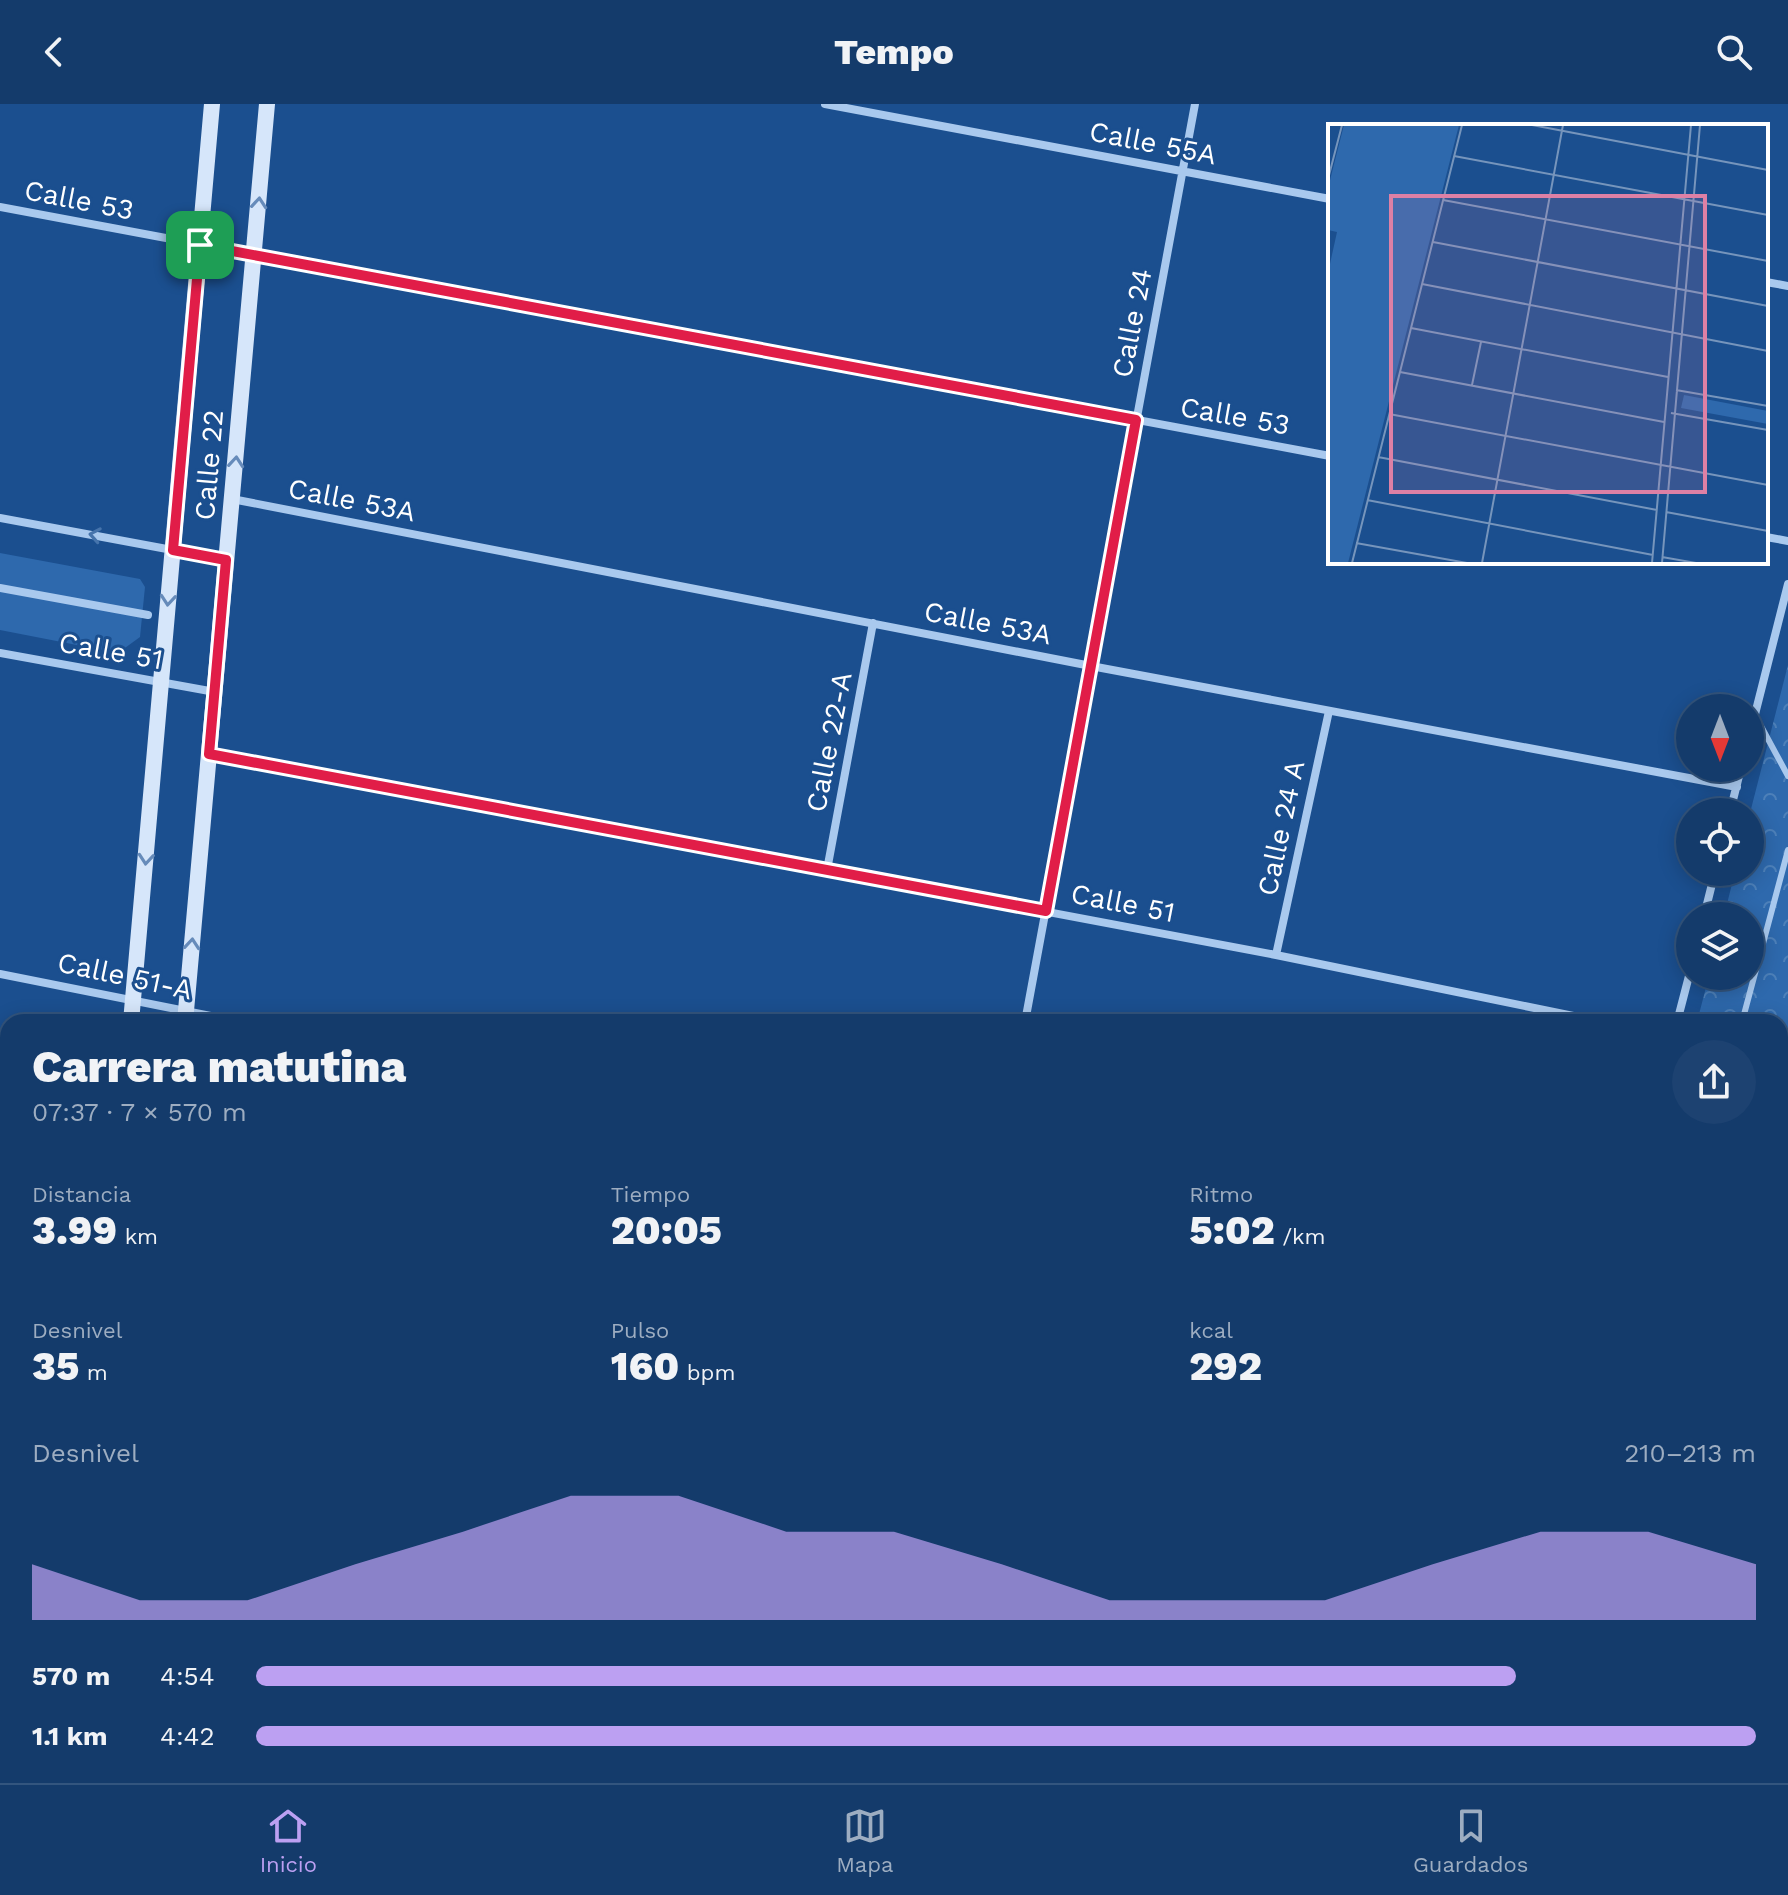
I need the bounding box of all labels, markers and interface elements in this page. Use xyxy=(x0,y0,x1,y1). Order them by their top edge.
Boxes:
icon: back xyxy=(32,30,76,74)
icon: search xyxy=(1712,30,1756,74)
text: Tempo xyxy=(834,31,954,73)
street label: Calle 55A xyxy=(1087,114,1219,172)
inset map xyxy=(1328,124,1768,564)
street label: Calle 53 xyxy=(22,173,136,227)
one-way arrow xyxy=(250,196,267,209)
pin xyxy=(166,211,234,279)
icon: arrive xyxy=(178,223,222,267)
street label: Calle 24 xyxy=(1105,266,1159,380)
street label: Calle 53 xyxy=(1178,390,1292,442)
street label: Calle 22 xyxy=(188,408,230,522)
one-way arrow xyxy=(227,455,244,468)
street label: Calle 53A xyxy=(286,471,418,529)
one-way arrow xyxy=(88,528,102,545)
one-way arrow xyxy=(160,594,177,607)
street label: Calle 53A xyxy=(922,594,1054,652)
street label: Calle 51 xyxy=(56,626,166,676)
street label: Calle 22-A xyxy=(799,669,859,815)
north arrow xyxy=(1676,694,1764,782)
map controls xyxy=(1676,694,1764,990)
street label: Calle 24 A xyxy=(1251,757,1311,899)
button: locate xyxy=(1676,798,1764,886)
one-way arrow xyxy=(137,853,154,866)
street label: Calle 51 xyxy=(1068,877,1178,929)
button: layers xyxy=(1676,902,1764,990)
one-way arrow xyxy=(184,937,201,950)
street label: Calle 51-A xyxy=(54,946,196,1006)
button: share xyxy=(1672,1040,1756,1124)
text: Carrera matutina xyxy=(32,1041,406,1093)
text: 07:37 · 7 × 570 m xyxy=(32,1097,247,1127)
text: Distancia xyxy=(32,1182,131,1207)
text: Tiempo xyxy=(611,1182,690,1207)
text: Ritmo xyxy=(1189,1182,1253,1207)
text: 3.99 xyxy=(32,1207,117,1254)
text: 20:05 xyxy=(611,1207,722,1254)
text: 5:02 xyxy=(1189,1207,1275,1254)
text: km xyxy=(117,1224,158,1249)
text: /km xyxy=(1275,1224,1325,1249)
text: Desnivel xyxy=(32,1318,123,1343)
text: Pulso xyxy=(611,1318,669,1343)
text: kcal xyxy=(1189,1318,1233,1343)
text: 35 xyxy=(32,1343,79,1390)
text: 160 xyxy=(611,1343,679,1390)
text: 292 xyxy=(1189,1343,1262,1390)
text: m xyxy=(79,1360,108,1385)
text: bpm xyxy=(679,1360,735,1385)
text: Desnivel xyxy=(32,1438,139,1468)
text: 210–213 m xyxy=(1624,1438,1756,1468)
text: 570 m xyxy=(32,1661,110,1691)
text: 4:54 xyxy=(160,1661,215,1691)
text: 1.1 km xyxy=(32,1721,107,1751)
text: 4:42 xyxy=(160,1721,215,1751)
tab: Inicio xyxy=(260,1804,317,1877)
tab: Mapa xyxy=(836,1804,894,1877)
tab: Guardados xyxy=(1413,1804,1528,1877)

